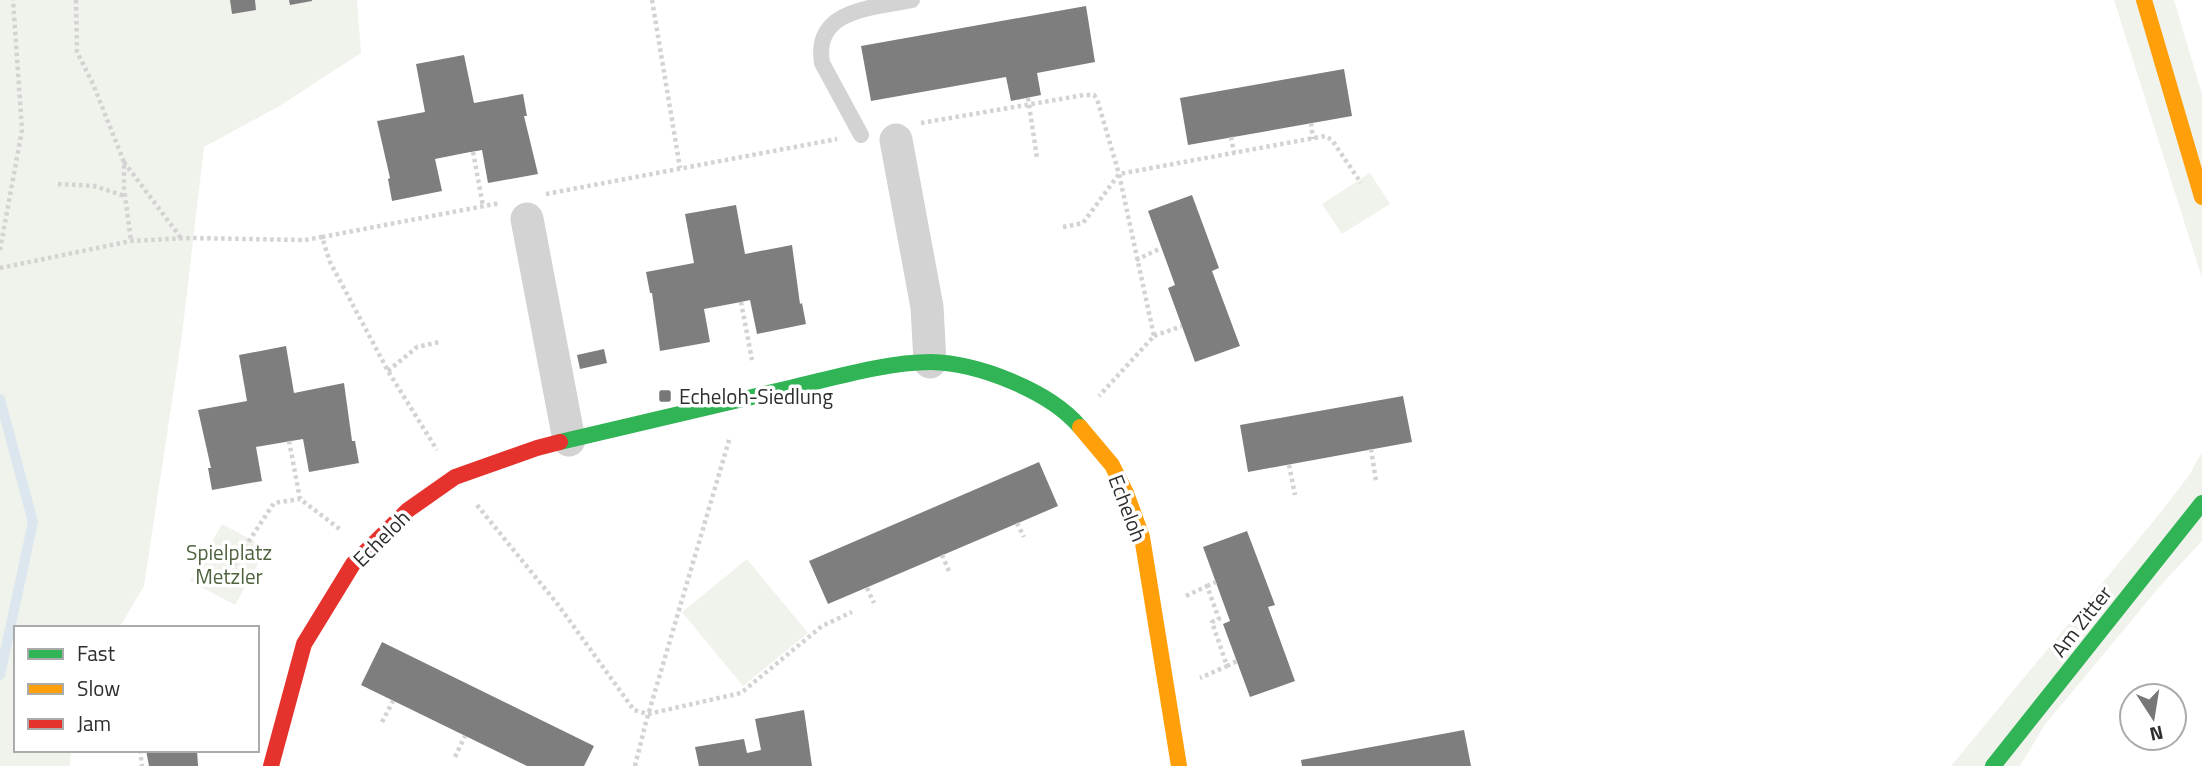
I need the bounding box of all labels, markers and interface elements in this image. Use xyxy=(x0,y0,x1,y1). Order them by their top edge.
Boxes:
place label: Echeloh-Siedlung xyxy=(679,380,833,412)
marker: Echeloh-Siedlung xyxy=(657,388,673,404)
street label: Echeloh xyxy=(1101,470,1155,546)
street label: Echeloh xyxy=(345,502,417,574)
park label: Spielplatz Metzler xyxy=(186,536,272,592)
street label: Am Zitter xyxy=(2043,578,2119,664)
legend xyxy=(14,626,259,752)
text: Fast xyxy=(77,637,116,669)
text: Slow xyxy=(77,672,120,704)
north arrow xyxy=(2118,682,2188,752)
text: Jam xyxy=(77,707,111,739)
text: N xyxy=(2147,719,2166,750)

